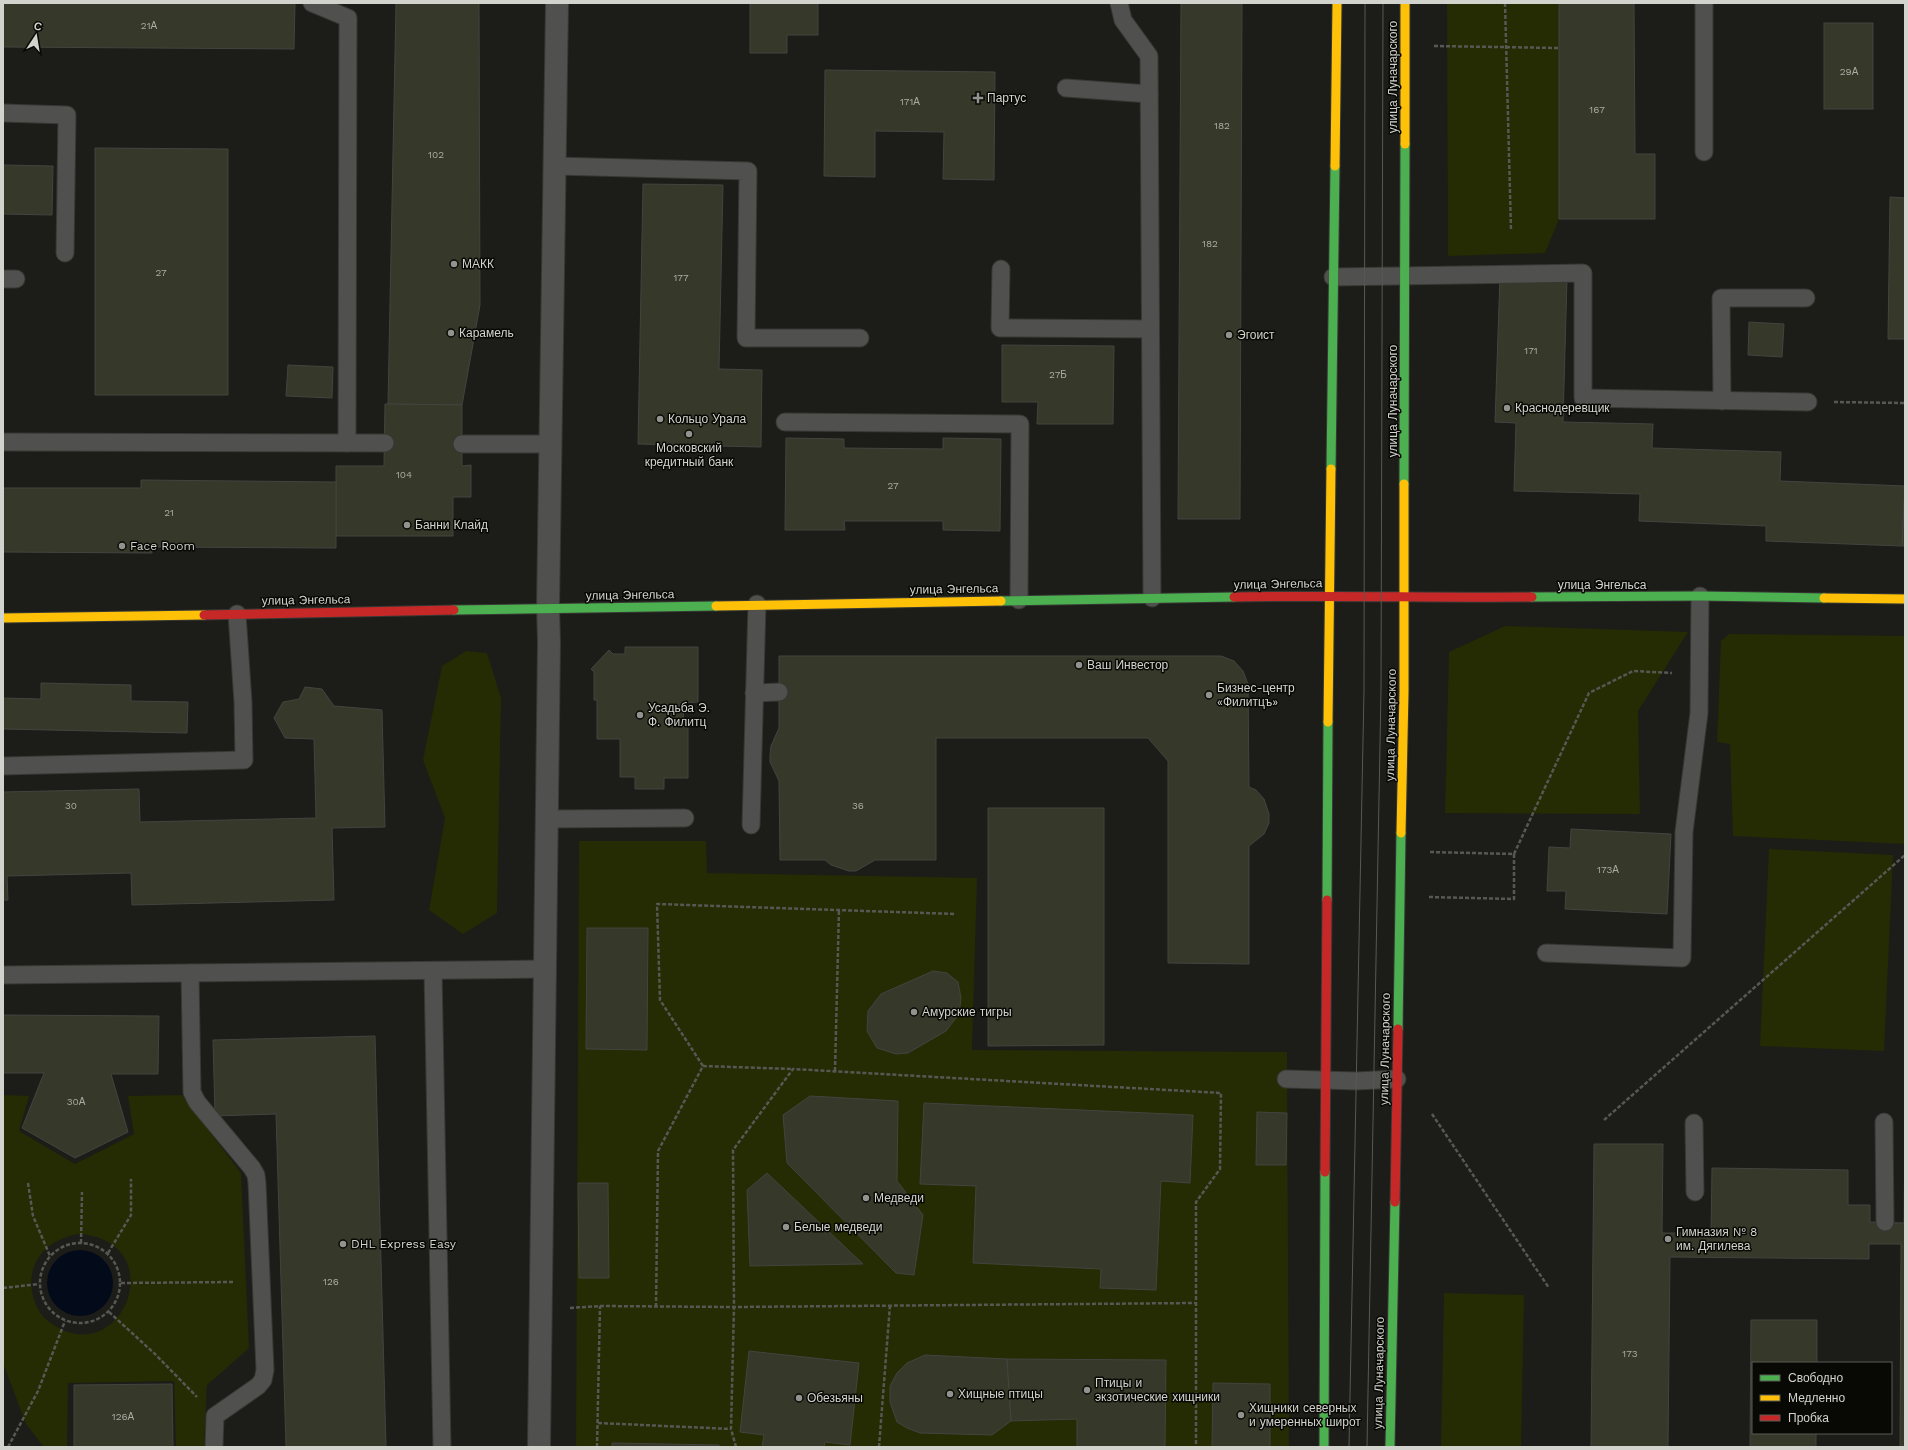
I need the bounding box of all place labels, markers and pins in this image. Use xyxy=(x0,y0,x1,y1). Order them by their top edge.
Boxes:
place label: Партус xyxy=(987,91,1026,105)
marker: Партус xyxy=(972,92,984,104)
place label: МАКК xyxy=(462,257,494,271)
marker: МАКК xyxy=(449,259,459,269)
place label: Карамель xyxy=(459,326,514,340)
marker: Карамель xyxy=(446,328,456,338)
place label: Эгоист xyxy=(1237,328,1275,342)
marker: Эгоист xyxy=(1224,330,1234,340)
place label: Краснодеревщик xyxy=(1515,401,1610,415)
marker: Краснодеревщик xyxy=(1502,403,1512,413)
place label: Кольцо Урала xyxy=(668,412,747,426)
marker: Кольцо Урала xyxy=(655,414,665,424)
marker: Московский кредитный банк xyxy=(684,429,694,439)
place label: Московский кредитный банк xyxy=(645,441,734,469)
place label: Банни Клайд xyxy=(415,518,488,532)
marker: Банни Клайд xyxy=(402,520,412,530)
place label: Face Room xyxy=(130,539,195,553)
marker: Face Room xyxy=(117,541,127,551)
place label: Ваш Инвестор xyxy=(1087,658,1169,672)
marker: Ваш Инвестор xyxy=(1074,660,1084,670)
place label: Бизнес-центр «Филитцъ» xyxy=(1217,681,1295,709)
marker: Бизнес-центр «Филитцъ» xyxy=(1204,690,1214,700)
place label: Усадьба Э. Ф. Филитц xyxy=(648,701,710,729)
marker: Усадьба Э. Ф. Филитц xyxy=(635,710,645,720)
place label: Амурские тигры xyxy=(922,1005,1012,1019)
marker: Амурские тигры xyxy=(909,1007,919,1017)
place label: Медведи xyxy=(874,1191,924,1205)
marker: Медведи xyxy=(861,1193,871,1203)
place label: Белые медведи xyxy=(794,1220,883,1234)
marker: Белые медведи xyxy=(781,1222,791,1232)
place label: Гимназия № 8 им. Дягилева xyxy=(1676,1225,1757,1253)
marker: Гимназия № 8 им. Дягилева xyxy=(1663,1234,1673,1244)
place label: DHL Express Easy xyxy=(351,1237,457,1251)
marker: DHL Express Easy xyxy=(338,1239,348,1249)
place label: Птицы и экзотические хищники xyxy=(1095,1376,1220,1404)
marker: Птицы и экзотические хищники xyxy=(1082,1385,1092,1395)
place label: Хищные птицы xyxy=(958,1387,1043,1401)
marker: Хищные птицы xyxy=(945,1389,955,1399)
place label: Обезьяны xyxy=(807,1391,863,1405)
marker: Обезьяны xyxy=(794,1393,804,1403)
place label: Хищники северных и умеренных широт xyxy=(1249,1401,1361,1429)
marker: Хищники северных и умеренных широт xyxy=(1236,1410,1246,1420)

